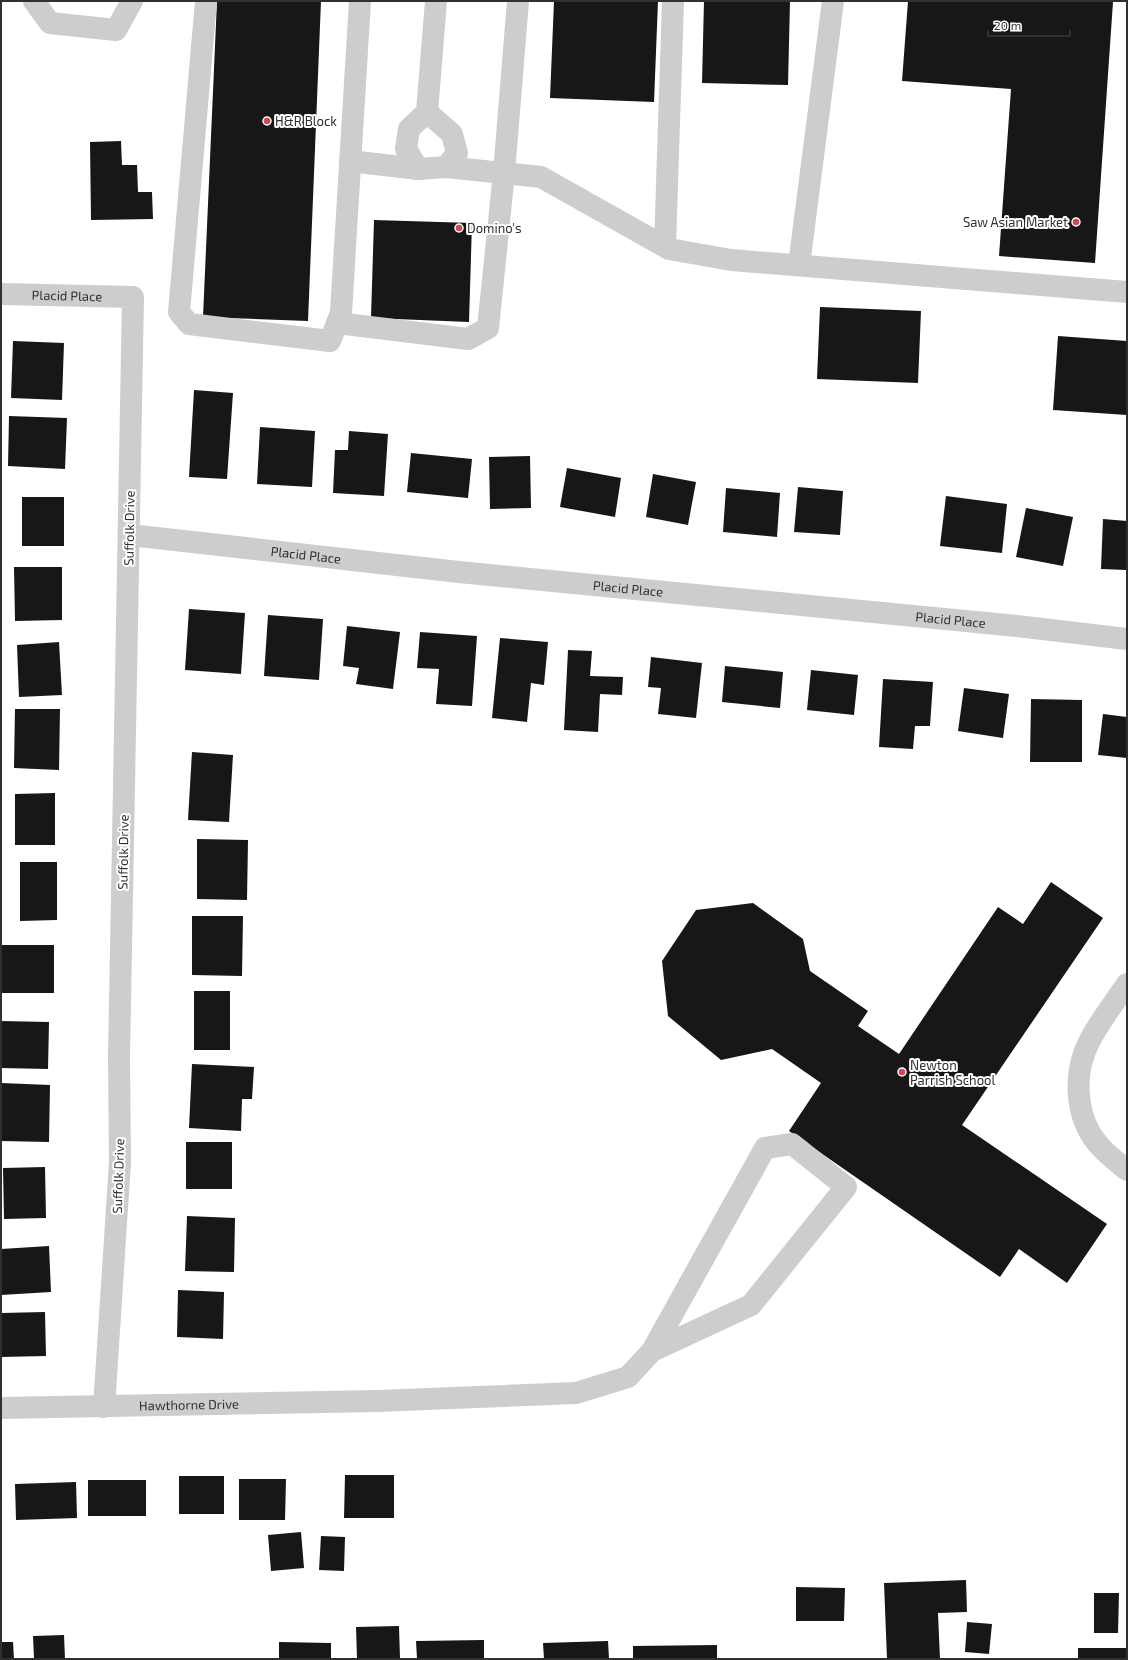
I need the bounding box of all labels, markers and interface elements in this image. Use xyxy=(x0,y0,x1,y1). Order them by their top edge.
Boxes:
scale bar xyxy=(988,12,1070,38)
text: 20 m xyxy=(994,18,1021,32)
place label: H&R Block xyxy=(275,113,337,129)
marker: H&R Block xyxy=(262,116,272,126)
place label: Saw Asian Market xyxy=(963,214,1068,230)
marker: Saw Asian Market xyxy=(1071,217,1081,227)
place label: Domino's xyxy=(467,220,522,236)
marker: Domino's xyxy=(454,223,464,233)
street label: Placid Place xyxy=(32,287,102,304)
street label: Suffolk Drive xyxy=(120,490,138,566)
street label: Placid Place xyxy=(270,543,342,567)
street label: Placid Place xyxy=(592,577,664,600)
street label: Placid Place xyxy=(915,608,987,631)
street label: Suffolk Drive xyxy=(114,814,132,890)
place label: Newton Parrish School xyxy=(910,1057,995,1088)
marker: Newton Parrish School xyxy=(897,1067,907,1077)
street label: Suffolk Drive xyxy=(109,1138,127,1214)
street label: Hawthorne Drive xyxy=(139,1396,239,1413)

